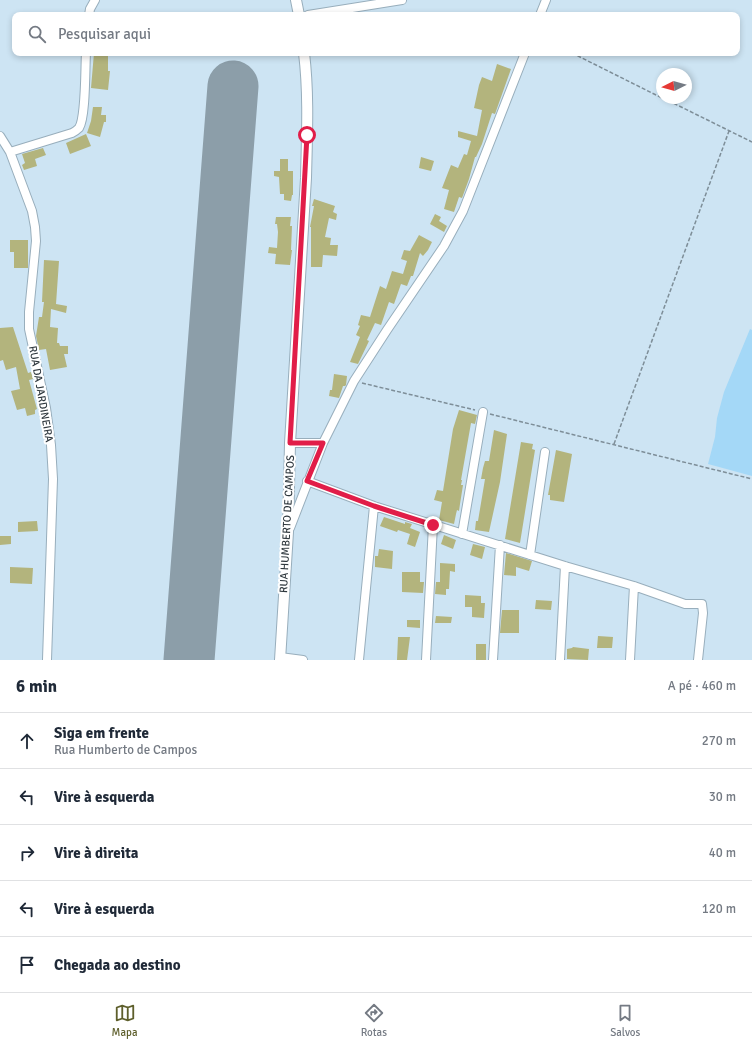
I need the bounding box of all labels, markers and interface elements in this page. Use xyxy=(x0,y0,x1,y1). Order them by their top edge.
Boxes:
search box xyxy=(12,12,740,56)
icon: search xyxy=(26,23,48,45)
text: Pesquisar aqui xyxy=(58,25,151,43)
north arrow xyxy=(656,68,692,104)
route start xyxy=(298,126,316,144)
street label: RUA DA JARDINEIRA xyxy=(26,345,56,443)
street label: RUA HUMBERTO DE CAMPOS xyxy=(277,455,297,593)
route end xyxy=(424,516,442,534)
text: 6 min xyxy=(16,676,57,697)
text: A pé · 460 m xyxy=(668,678,736,694)
text: Siga em frente xyxy=(54,724,149,742)
icon: ahead xyxy=(16,730,38,752)
text: 270 m xyxy=(702,733,736,749)
text: Rua Humberto de Campos xyxy=(54,742,197,758)
icon: left xyxy=(16,786,38,808)
text: Vire à esquerda xyxy=(54,788,154,806)
text: 30 m xyxy=(709,789,736,805)
icon: right xyxy=(16,842,38,864)
text: Vire à direita xyxy=(54,844,138,862)
text: 40 m xyxy=(709,845,736,861)
icon: left xyxy=(16,898,38,920)
text: Vire à esquerda xyxy=(54,900,154,918)
text: 120 m xyxy=(702,901,736,917)
icon: arrive xyxy=(16,954,38,976)
text: Chegada ao destino xyxy=(54,956,181,974)
tab: Mapa xyxy=(112,1002,137,1039)
tab: Rotas xyxy=(361,1002,387,1039)
tab: Salvos xyxy=(610,1002,640,1039)

